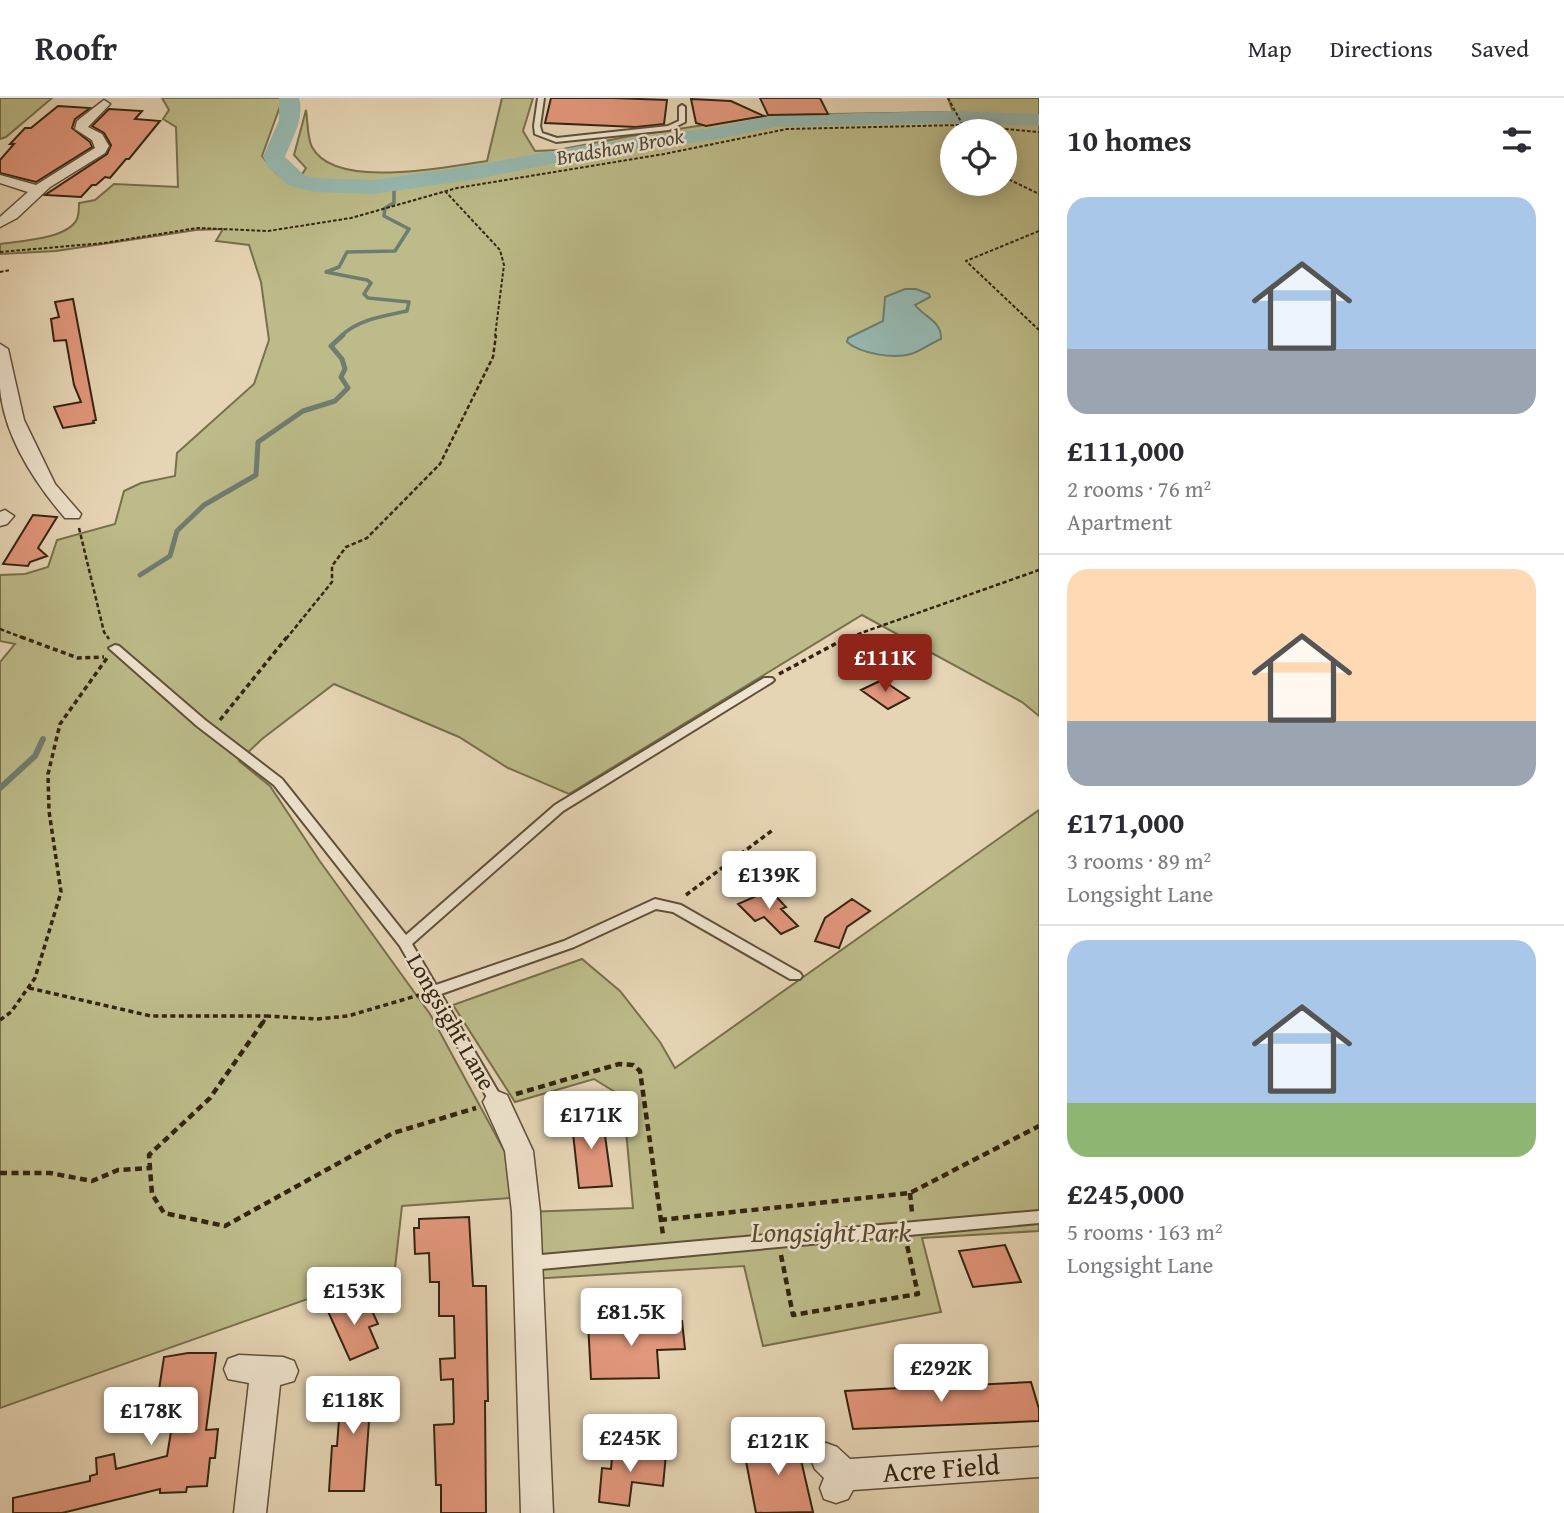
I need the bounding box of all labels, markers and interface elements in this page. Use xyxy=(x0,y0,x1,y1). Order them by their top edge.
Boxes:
text: Roofr xyxy=(35,24,117,72)
text: Map xyxy=(1248,31,1292,66)
text: Directions xyxy=(1330,31,1433,66)
text: Saved xyxy=(1471,31,1529,66)
text: 10 homes xyxy=(1067,118,1192,162)
map controls xyxy=(940,119,1017,196)
button: locate xyxy=(940,119,1017,196)
water label: Bradshaw Brook xyxy=(553,120,686,173)
icon: filters xyxy=(1498,121,1536,159)
icon: home xyxy=(1239,243,1365,369)
text: £111,000 xyxy=(1067,428,1184,472)
text: 2 rooms · 76 m² xyxy=(1067,472,1211,505)
text: Apartment xyxy=(1067,505,1172,538)
icon: home xyxy=(1239,615,1365,741)
pin: £111K xyxy=(836,634,934,694)
text: £111K xyxy=(854,640,916,673)
text: £171,000 xyxy=(1067,800,1184,844)
text: 3 rooms · 89 m² xyxy=(1067,844,1211,877)
pin: £139K xyxy=(720,852,818,911)
text: £139K xyxy=(738,857,800,890)
text: Longsight Lane xyxy=(1067,877,1213,910)
street label: Longsight Lane xyxy=(398,947,505,1097)
icon: home xyxy=(1239,986,1365,1112)
pin: £171K xyxy=(542,1091,640,1151)
text: £171K xyxy=(560,1097,622,1130)
text: £245,000 xyxy=(1067,1171,1184,1215)
park label: Longsight Park xyxy=(750,1211,911,1252)
text: 5 rooms · 163 m² xyxy=(1067,1215,1222,1248)
text: Longsight Lane xyxy=(1067,1248,1213,1281)
pin: £153K xyxy=(305,1268,403,1327)
text: £153K xyxy=(323,1273,385,1306)
pin: £81.5K xyxy=(574,1288,688,1348)
text: £81.5K xyxy=(597,1294,665,1327)
pin: £292K xyxy=(892,1344,990,1404)
text: £292K xyxy=(910,1350,972,1383)
pin: £118K xyxy=(304,1376,402,1436)
text: £118K xyxy=(322,1382,384,1415)
pin: £178K xyxy=(102,1388,200,1447)
text: £178K xyxy=(120,1393,182,1426)
pin: £245K xyxy=(581,1414,679,1474)
pin: £121K xyxy=(729,1418,827,1477)
text: £245K xyxy=(599,1420,661,1453)
text: £121K xyxy=(747,1423,809,1456)
street label: Acre Field xyxy=(881,1443,1001,1492)

